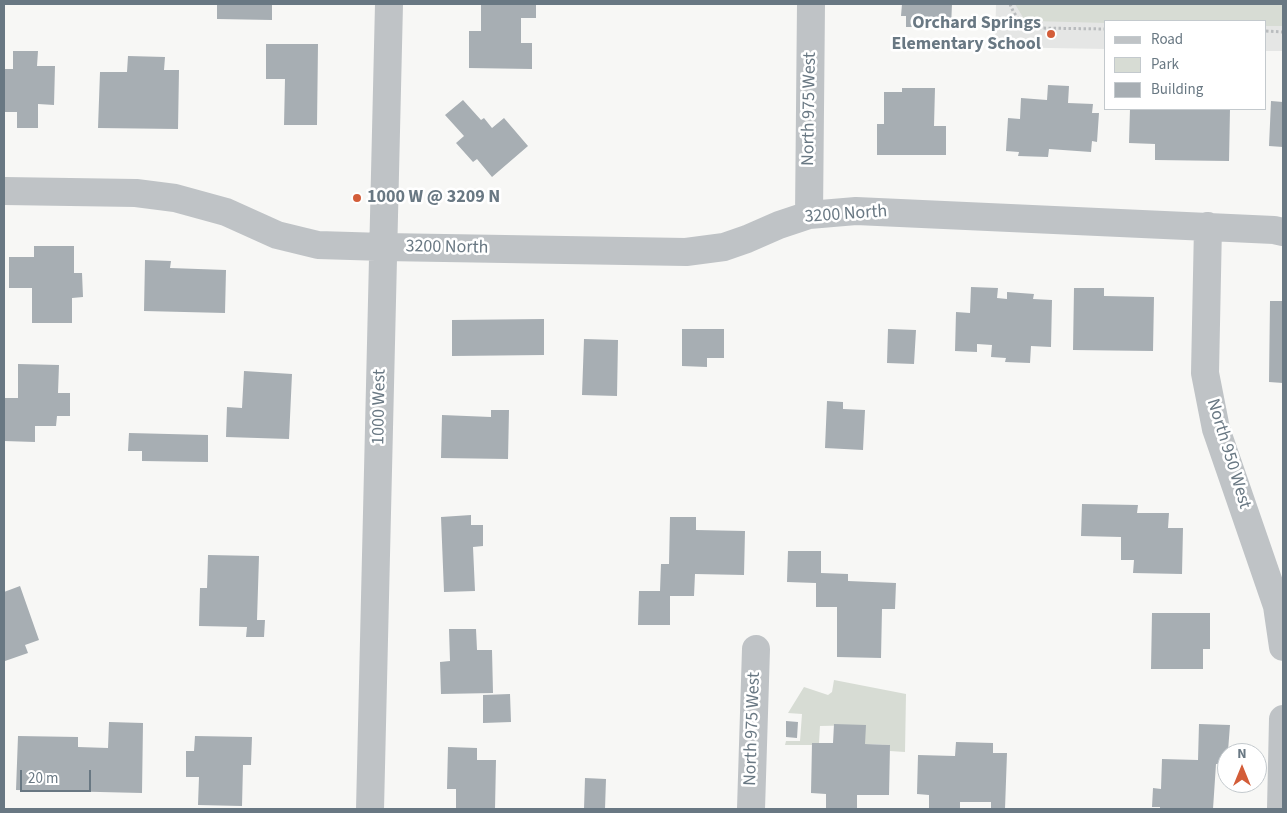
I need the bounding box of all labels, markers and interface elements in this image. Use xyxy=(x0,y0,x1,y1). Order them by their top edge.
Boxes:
place label: Orchard Springs Elementary School xyxy=(891,13,1041,56)
legend xyxy=(1104,20,1267,110)
marker: Orchard Springs Elementary School xyxy=(1045,28,1057,40)
text: Road xyxy=(1151,29,1183,50)
street label: North 975 West xyxy=(798,52,822,166)
text: Park xyxy=(1151,54,1179,75)
text: Building xyxy=(1151,79,1203,100)
place label: 1000 W @ 3209 N xyxy=(367,187,500,209)
marker: 1000 W @ 3209 N xyxy=(351,192,363,204)
street label: 3200 North xyxy=(804,201,888,229)
street label: 3200 North xyxy=(405,236,489,260)
street label: 1000 West xyxy=(369,369,391,445)
street label: North 950 West xyxy=(1201,396,1255,512)
street label: North 975 West xyxy=(740,672,766,786)
north arrow xyxy=(1217,743,1267,793)
text: N xyxy=(1237,744,1247,764)
scale bar xyxy=(22,760,94,792)
text: 20 m xyxy=(28,768,58,789)

